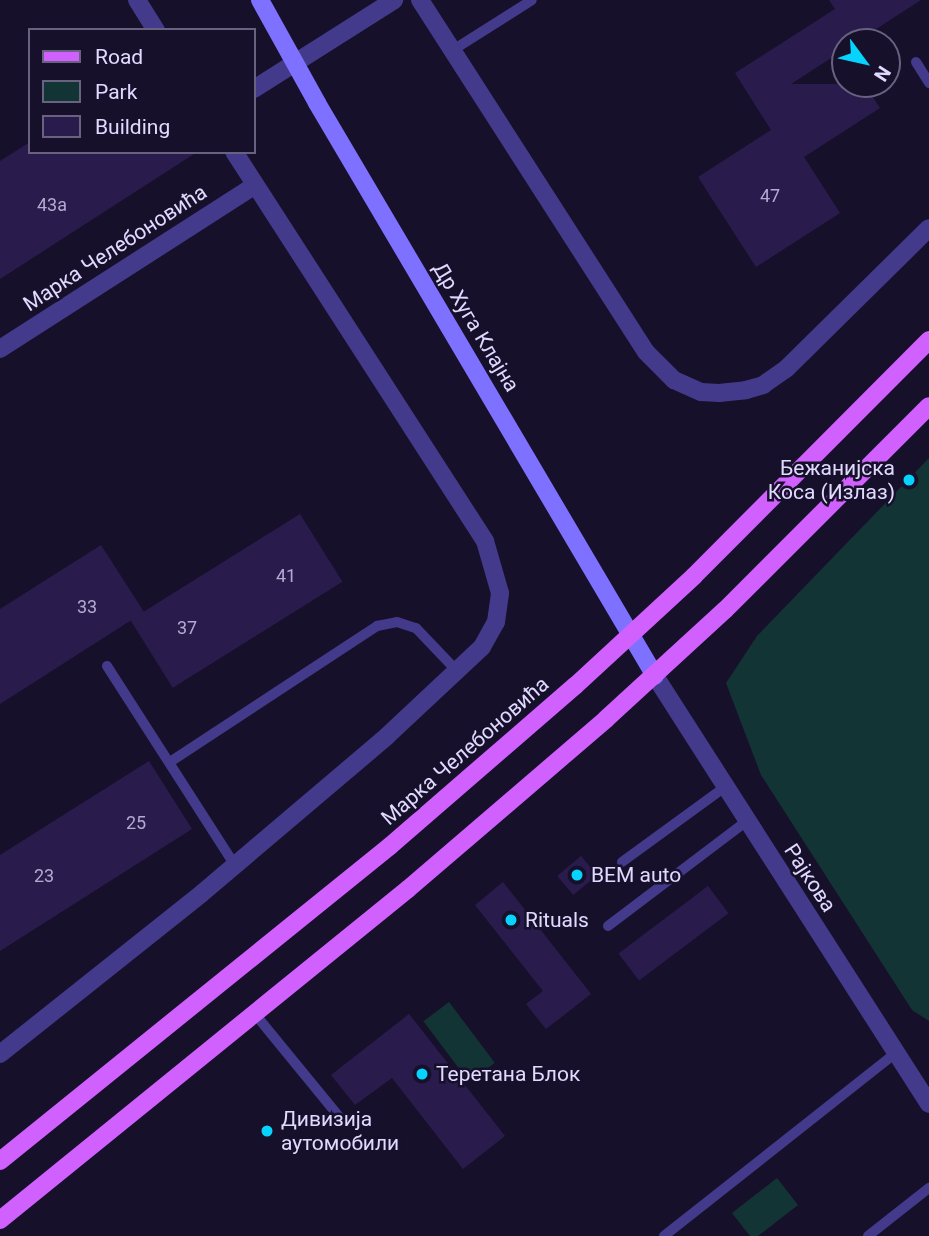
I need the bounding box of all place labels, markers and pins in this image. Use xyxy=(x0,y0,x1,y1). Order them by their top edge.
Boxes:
place label: Бежанијска Коса (Излаз) xyxy=(768,455,895,505)
marker: Бежанијска Коса (Излаз) xyxy=(901,472,917,488)
place label: BEM auto xyxy=(591,862,681,888)
marker: BEM auto xyxy=(569,867,585,883)
place label: Rituals xyxy=(525,907,589,933)
marker: Rituals xyxy=(503,912,519,928)
place label: Теретана Блок xyxy=(436,1061,580,1087)
marker: Теретана Блок xyxy=(414,1066,430,1082)
place label: Дивизија аутомобили xyxy=(281,1106,399,1156)
marker: Дивизија аутомобили xyxy=(259,1123,275,1139)

